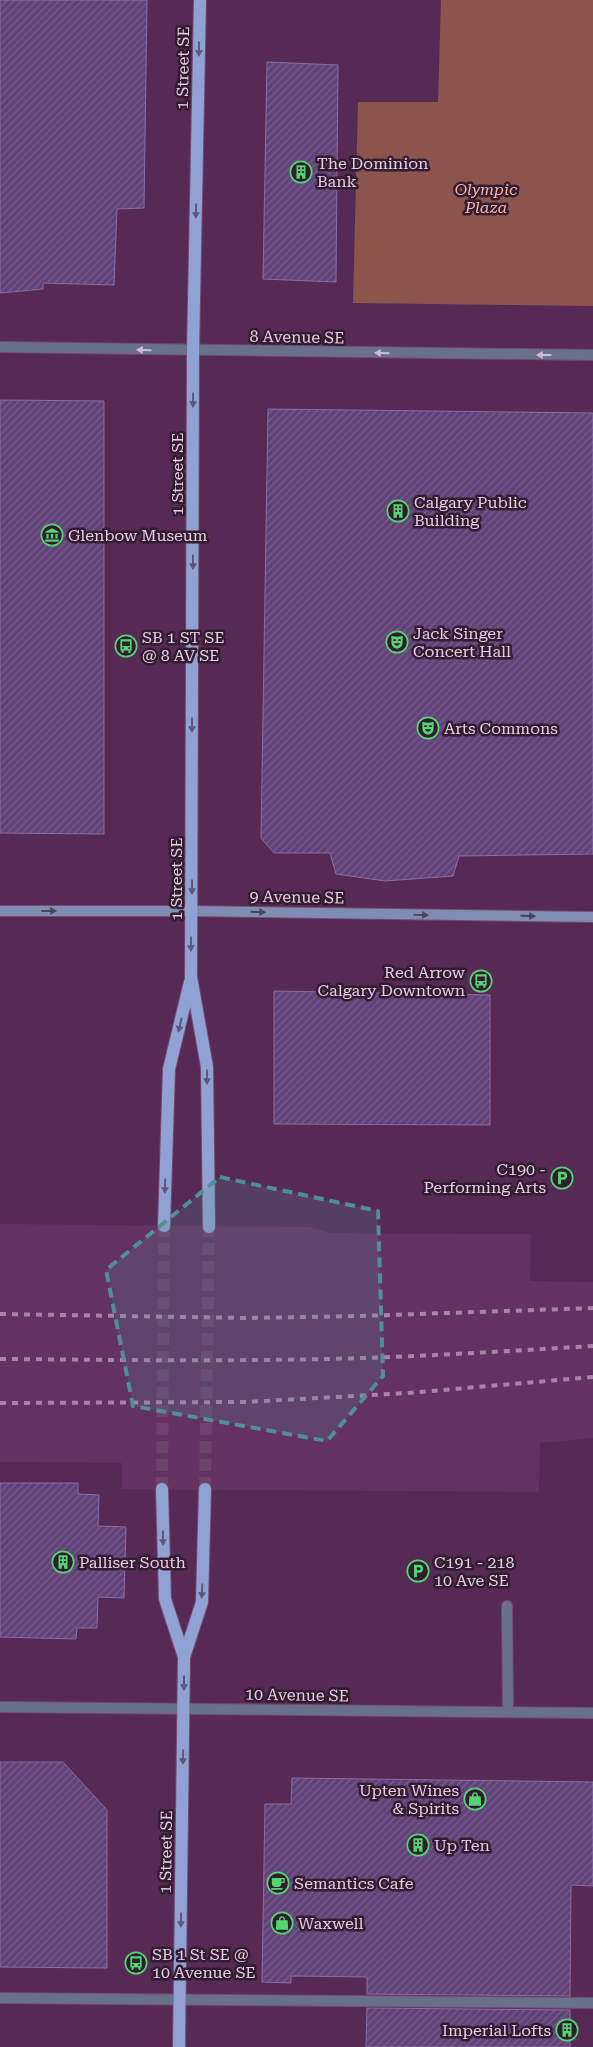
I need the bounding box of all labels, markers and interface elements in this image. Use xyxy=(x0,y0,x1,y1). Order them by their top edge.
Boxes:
street label: 1 Street SE xyxy=(173,26,193,110)
one-way arrow xyxy=(195,41,203,57)
place label: The Dominion Bank xyxy=(317,154,428,191)
building icon: The Dominion Bank xyxy=(289,160,313,184)
park label: Olympic Plaza xyxy=(455,180,518,217)
one-way arrow xyxy=(192,203,200,219)
street label: 8 Avenue SE xyxy=(250,327,344,347)
one-way arrow xyxy=(136,345,152,353)
one-way arrow xyxy=(374,349,390,357)
one-way arrow xyxy=(536,351,552,359)
one-way arrow xyxy=(189,392,197,408)
street label: 1 Street SE xyxy=(168,432,187,516)
place label: Calgary Public Building xyxy=(414,493,527,530)
building icon: Calgary Public Building xyxy=(386,499,410,523)
museum icon: Glenbow Museum xyxy=(40,523,64,547)
place label: Glenbow Museum xyxy=(68,526,208,545)
one-way arrow xyxy=(189,554,197,570)
place label: Jack Singer Concert Hall xyxy=(413,624,511,661)
place label: SB 1 ST SE @ 8 AV SE xyxy=(142,628,224,665)
theatre icon: Jack Singer Concert Hall xyxy=(385,630,409,654)
bus stop icon: SB 1 ST SE @ 8 AV SE xyxy=(114,634,138,658)
theatre icon: Arts Commons xyxy=(416,716,440,740)
one-way arrow xyxy=(188,717,196,733)
place label: Arts Commons xyxy=(444,719,558,738)
street label: 1 Street SE xyxy=(167,837,186,921)
one-way arrow xyxy=(188,879,196,895)
street label: 9 Avenue SE xyxy=(250,887,344,907)
one-way arrow xyxy=(41,907,57,915)
one-way arrow xyxy=(250,908,266,916)
one-way arrow xyxy=(413,911,429,919)
one-way arrow xyxy=(520,912,536,920)
one-way arrow xyxy=(187,936,195,952)
place label: Red Arrow Calgary Downtown xyxy=(318,963,466,1000)
bus stop icon: Red Arrow Calgary Downtown xyxy=(469,969,493,993)
one-way arrow xyxy=(176,1017,184,1032)
one-way arrow xyxy=(204,1069,212,1085)
place label: C190 - Performing Arts xyxy=(423,1160,546,1197)
parking icon: C190 - Performing Arts xyxy=(550,1166,574,1190)
one-way arrow xyxy=(161,1178,169,1194)
one-way arrow xyxy=(160,1530,168,1546)
building icon: Palliser South xyxy=(51,1550,75,1574)
place label: Palliser South xyxy=(79,1553,186,1572)
place label: C191 - 218 10 Ave SE xyxy=(434,1553,514,1590)
parking icon: C191 - 218 10 Ave SE xyxy=(406,1559,430,1583)
one-way arrow xyxy=(198,1583,206,1599)
one-way arrow xyxy=(180,1675,188,1691)
street label: 10 Avenue SE xyxy=(245,1685,349,1705)
one-way arrow xyxy=(179,1749,187,1765)
place label: Upten Wines & Spirits xyxy=(359,1781,459,1818)
shop icon: Upten Wines & Spirits xyxy=(463,1787,487,1811)
street label: 1 Street SE xyxy=(156,1810,176,1894)
building icon: Up Ten xyxy=(406,1833,430,1857)
place label: Up Ten xyxy=(434,1836,490,1855)
cafe icon: Semantics Cafe xyxy=(266,1871,290,1895)
place label: Semantics Cafe xyxy=(294,1874,414,1893)
shop icon: Waxwell xyxy=(270,1911,294,1935)
one-way arrow xyxy=(177,1912,185,1928)
place label: Waxwell xyxy=(298,1914,364,1933)
place label: SB 1 St SE @ 10 Avenue SE xyxy=(152,1945,256,1982)
bus stop icon: SB 1 St SE @ 10 Avenue SE xyxy=(124,1951,148,1975)
building icon: Imperial Lofts xyxy=(555,2018,579,2042)
place label: Imperial Lofts xyxy=(442,2021,551,2040)

